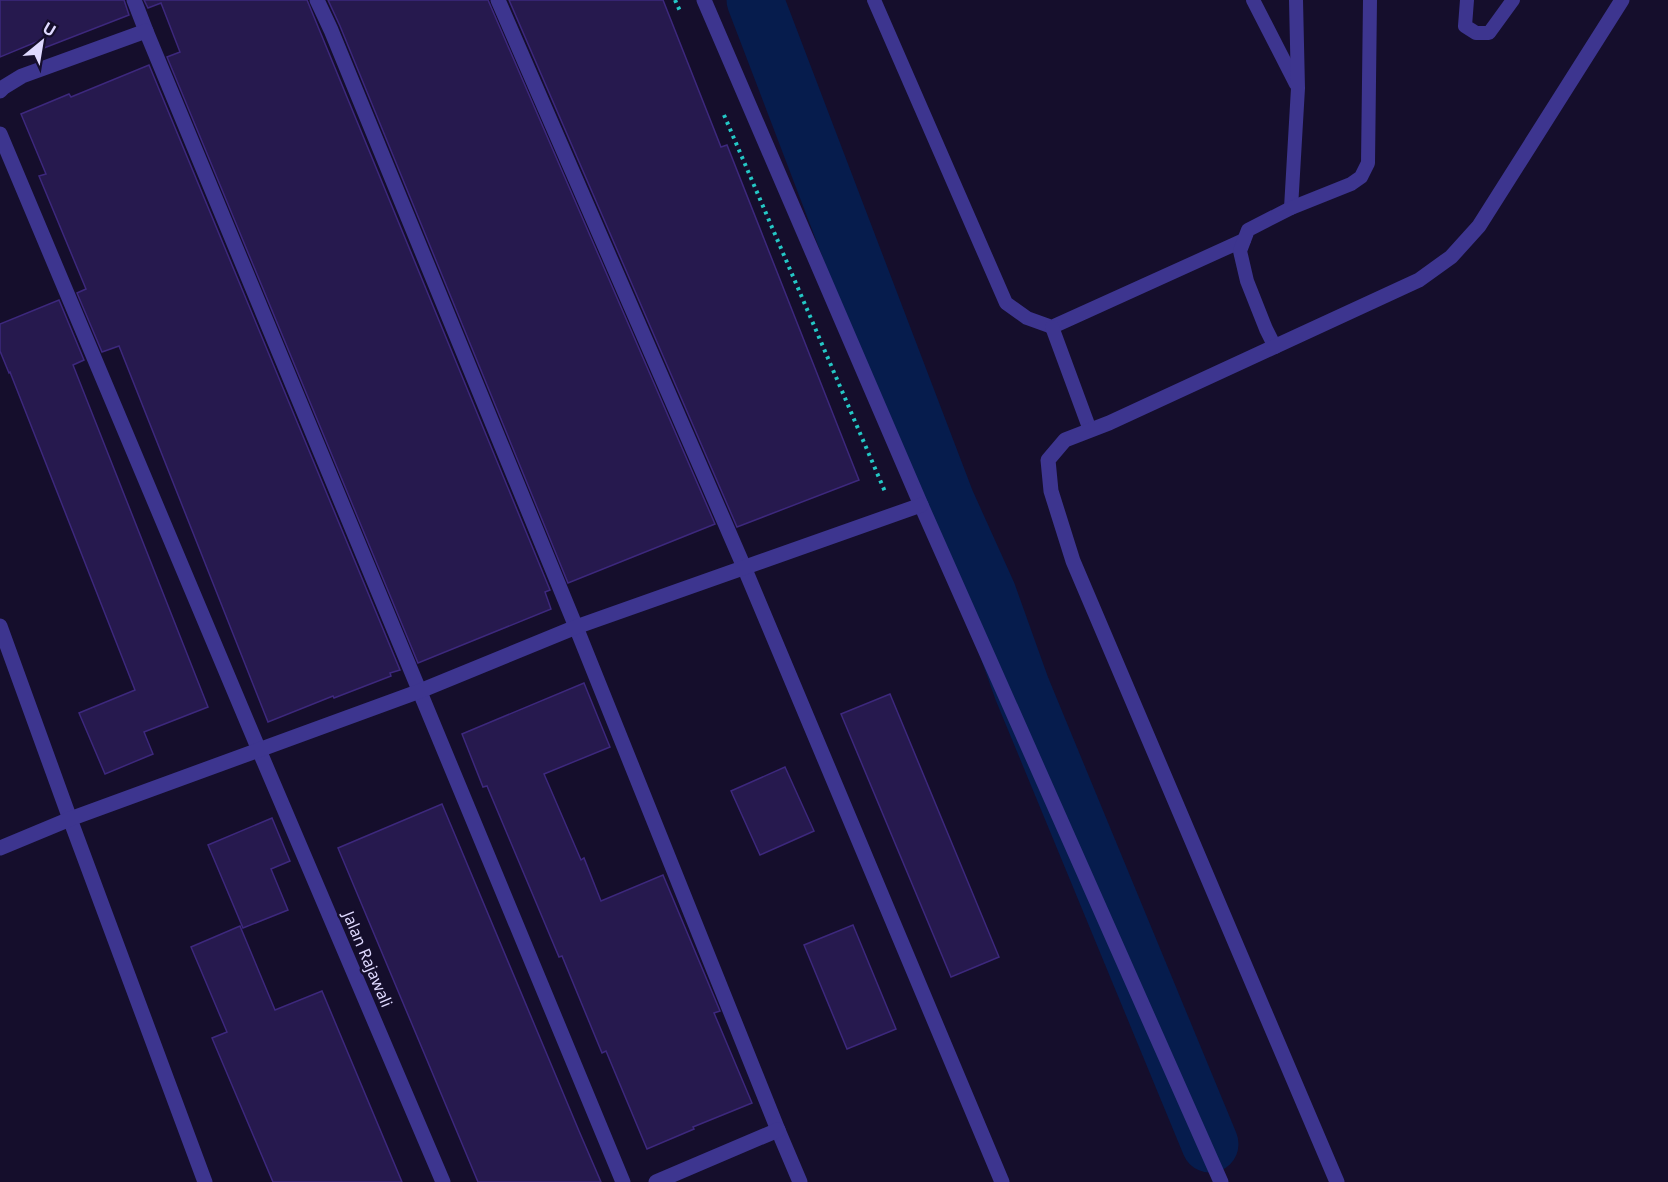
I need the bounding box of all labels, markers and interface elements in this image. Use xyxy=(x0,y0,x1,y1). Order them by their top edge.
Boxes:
north arrow xyxy=(12,12,72,72)
text: U xyxy=(39,16,60,42)
street label: Jalan Rajawali xyxy=(337,906,398,1010)

